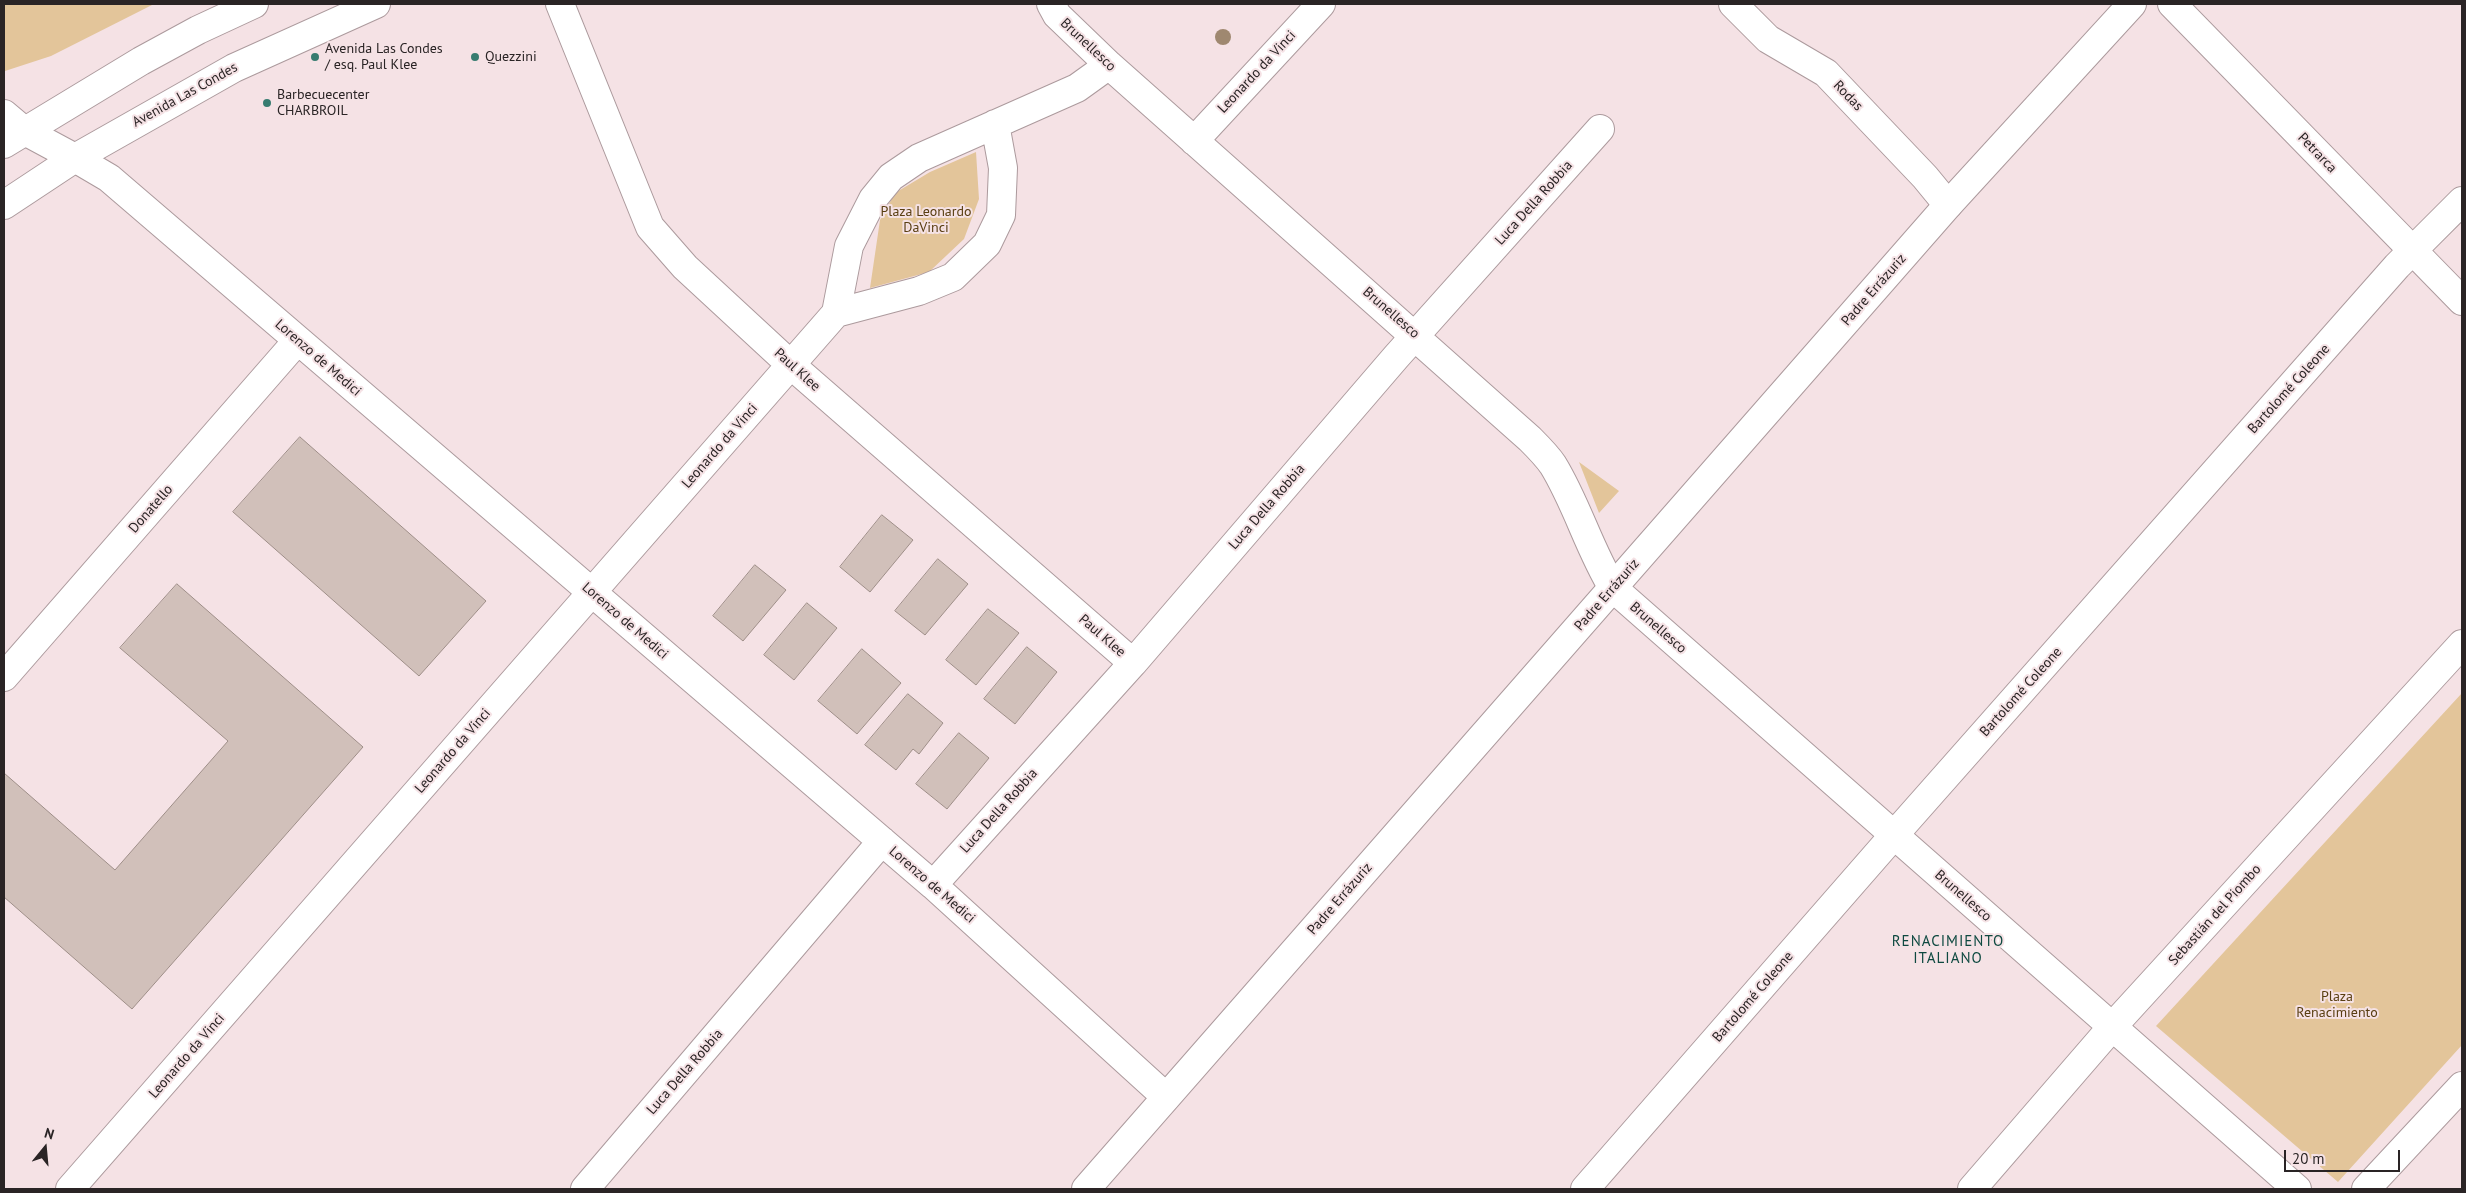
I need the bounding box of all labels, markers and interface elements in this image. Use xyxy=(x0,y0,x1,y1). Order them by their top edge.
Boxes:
street label: Brunellesco xyxy=(1057,15,1119,75)
street label: Leonardo da Vinci xyxy=(1214,27,1300,117)
place label: Avenida Las Condes / esq. Paul Klee xyxy=(325,41,443,74)
place label: Quezzini xyxy=(485,49,537,65)
marker: Avenida Las Condes / esq. Paul Klee xyxy=(309,51,321,63)
marker: Quezzini xyxy=(469,51,481,63)
street label: Avenida Las Condes xyxy=(129,59,241,131)
street label: Rodas xyxy=(1830,77,1866,115)
place label: Barbecuecenter CHARBROIL xyxy=(277,87,369,120)
marker: Barbecuecenter CHARBROIL xyxy=(261,97,273,109)
street label: Petrarca xyxy=(2294,130,2340,176)
street label: Luca Della Robbia xyxy=(1492,157,1576,249)
park label: Plaza Leonardo DaVinci xyxy=(880,204,972,236)
street label: Padre Errázuriz xyxy=(1838,251,1910,329)
street label: Brunellesco xyxy=(1359,284,1423,342)
street label: Lorenzo de Medici xyxy=(271,316,365,400)
street label: Bartolomé Coleone xyxy=(2244,341,2334,437)
street label: Paul Klee xyxy=(770,345,824,395)
street label: Leonardo da Vinci xyxy=(679,400,761,492)
street label: Luca Della Robbia xyxy=(1225,461,1309,553)
street label: Donatello xyxy=(125,481,177,537)
street label: Padre Errázuriz xyxy=(1571,556,1643,634)
street label: Lorenzo de Medici xyxy=(578,579,672,663)
street label: Brunellesco xyxy=(1626,599,1690,657)
street label: Paul Klee xyxy=(1075,611,1129,661)
street label: Bartolomé Coleone xyxy=(1976,644,2066,740)
street label: Leonardo da Vinci xyxy=(412,705,494,797)
street label: Luca Della Robbia xyxy=(957,765,1041,857)
street label: Lorenzo de Medici xyxy=(885,843,979,927)
street label: Padre Errázuriz xyxy=(1304,860,1376,938)
street label: Sebastián del Piombo xyxy=(2165,861,2265,969)
street label: Brunellesco xyxy=(1931,867,1995,925)
district label: RENACIMIENTO ITALIANO xyxy=(1890,933,2006,968)
street label: Bartolomé Coleone xyxy=(1709,948,1797,1046)
park label: Plaza Renacimiento xyxy=(2296,989,2378,1022)
street label: Leonardo da Vinci xyxy=(146,1010,228,1102)
street label: Luca Della Robbia xyxy=(643,1026,727,1118)
north arrow xyxy=(20,1123,70,1173)
text: N xyxy=(42,1124,56,1144)
scale bar xyxy=(2286,1140,2402,1172)
text: 20 m xyxy=(2292,1149,2325,1168)

